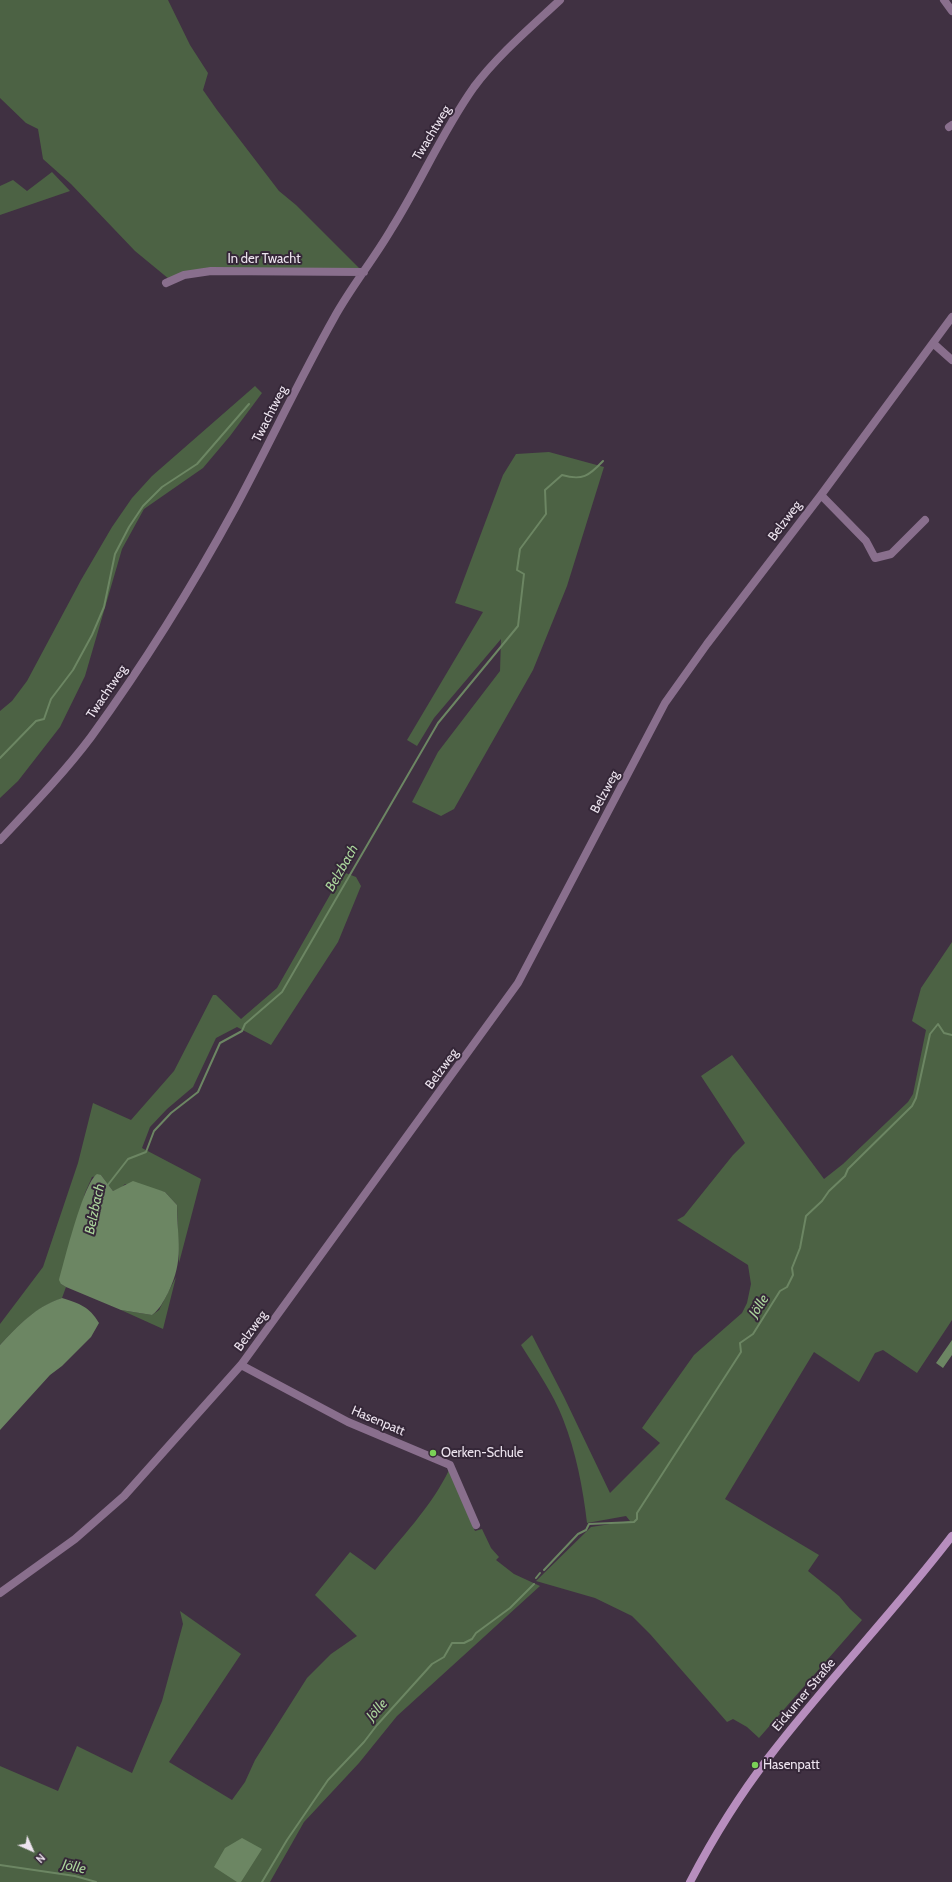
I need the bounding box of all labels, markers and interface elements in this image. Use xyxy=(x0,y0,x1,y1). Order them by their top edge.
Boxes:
street label: Twachtweg xyxy=(410,103,454,163)
street label: In der Twacht xyxy=(227,251,301,267)
street label: Twachtweg xyxy=(249,383,291,445)
street label: Belzweg xyxy=(765,498,805,544)
street label: Twachtweg xyxy=(83,662,131,722)
street label: Belzweg xyxy=(587,768,623,816)
water label: Belzbach xyxy=(322,842,362,894)
street label: Belzweg xyxy=(422,1046,462,1092)
water label: Belzbach xyxy=(81,1182,109,1236)
water label: Jölle xyxy=(746,1292,772,1320)
street label: Belzweg xyxy=(231,1308,271,1354)
street label: Hasenpatt xyxy=(349,1403,407,1439)
place label: Oerken-Schule xyxy=(441,1445,524,1461)
marker: Oerken-Schule xyxy=(428,1448,438,1458)
street label: Eickumer Straße xyxy=(769,1656,839,1734)
water label: Jölle xyxy=(363,1696,391,1724)
place label: Hasenpatt xyxy=(763,1757,820,1773)
marker: Hasenpatt xyxy=(750,1760,760,1770)
north arrow xyxy=(12,1830,52,1870)
text: N xyxy=(33,1851,48,1866)
water label: Jölle xyxy=(61,1856,87,1878)

